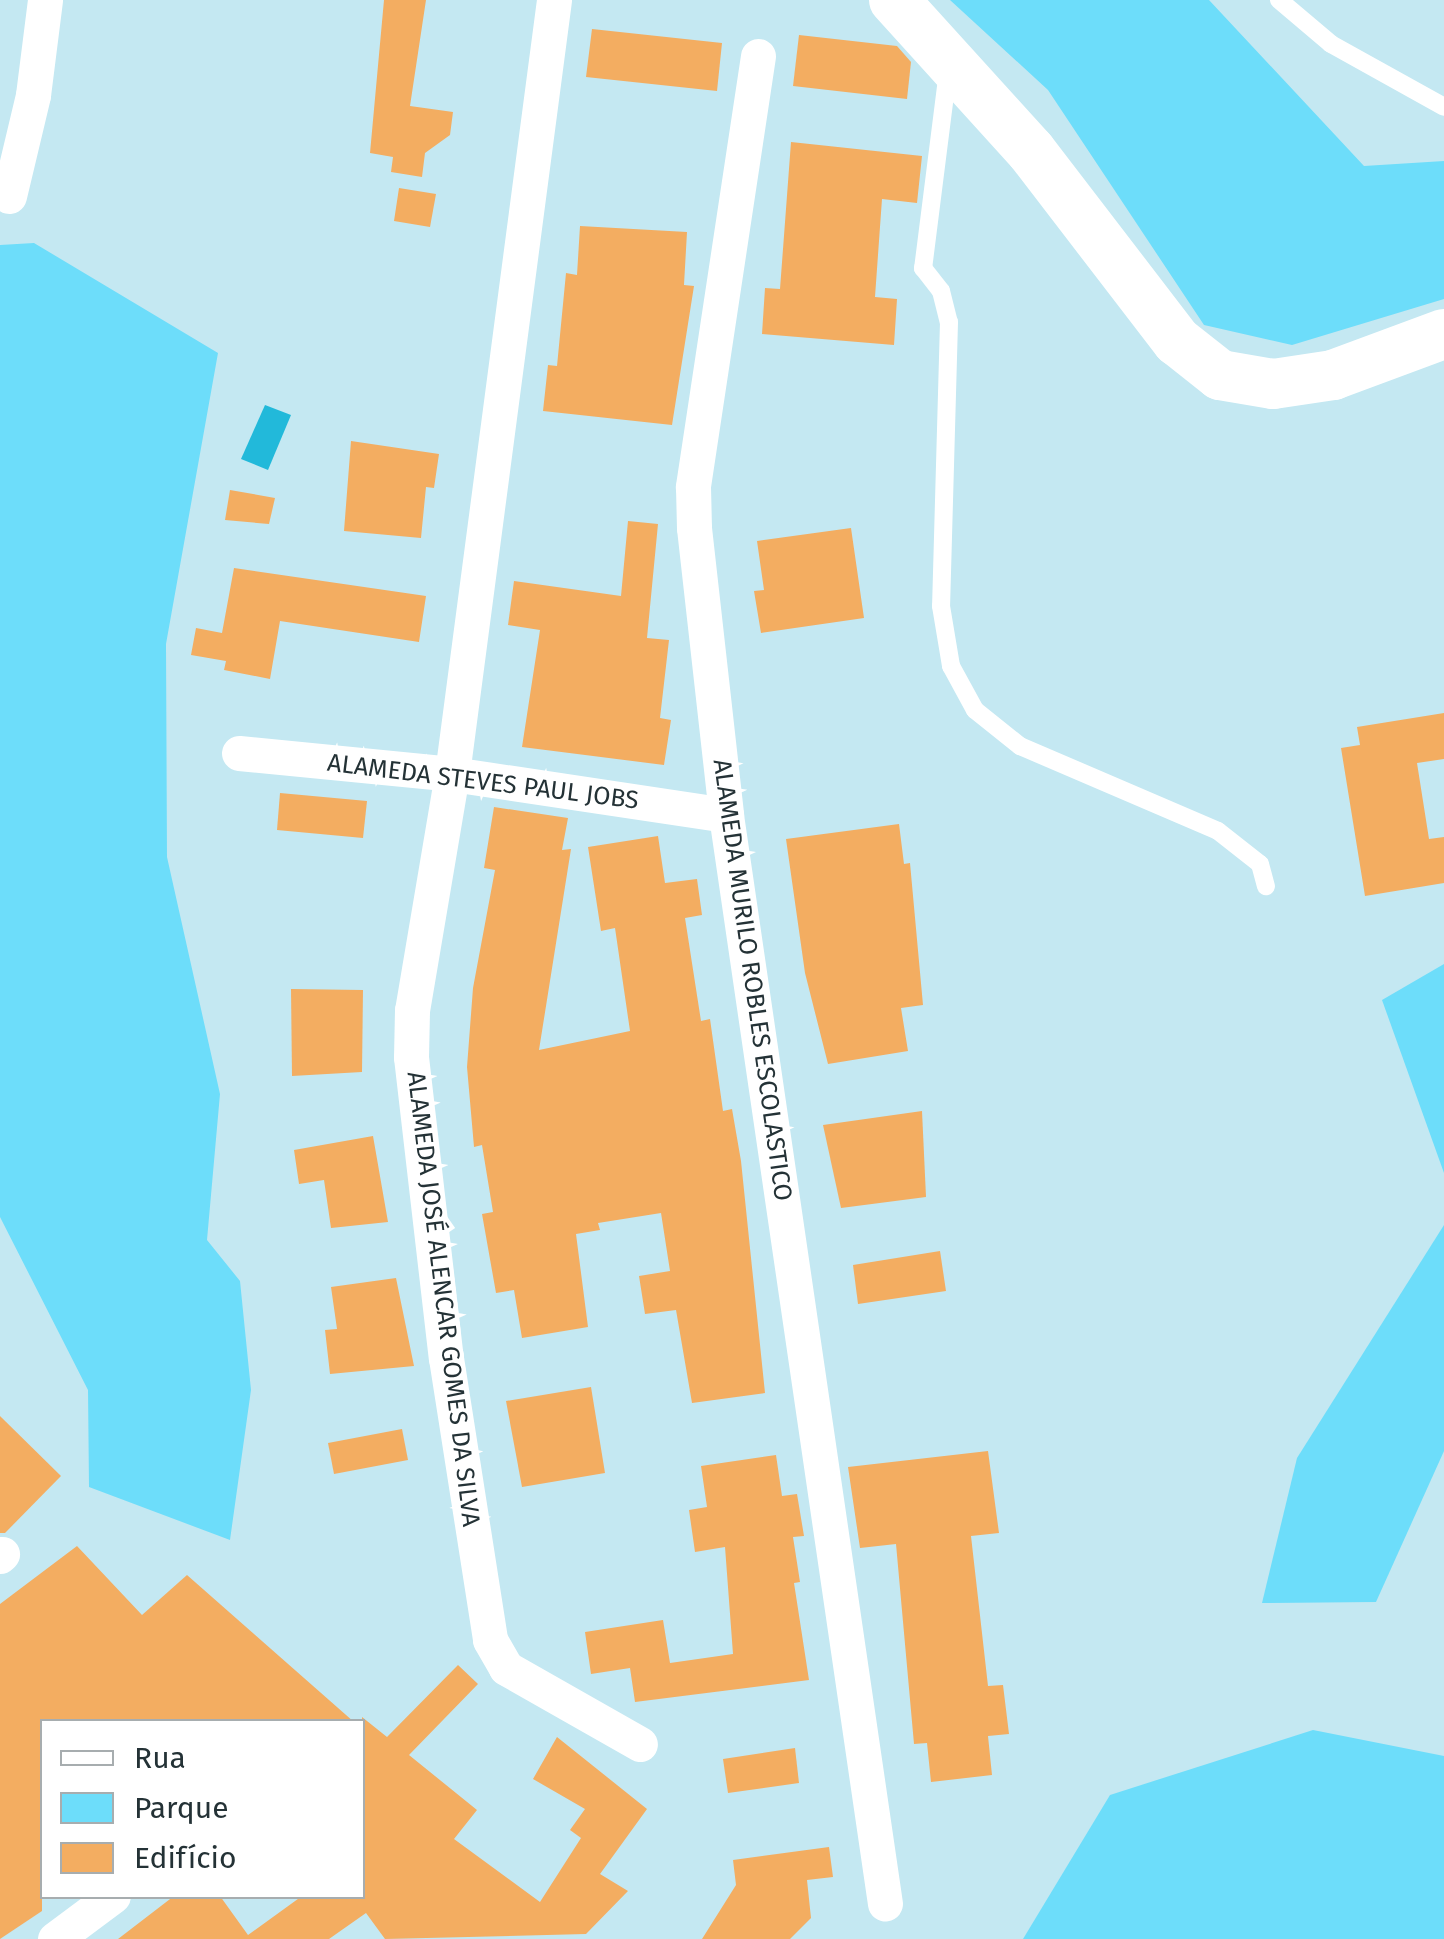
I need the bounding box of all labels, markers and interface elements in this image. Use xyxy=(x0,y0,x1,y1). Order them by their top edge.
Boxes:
street label: ALAMEDA STEVES PAUL JOBS xyxy=(326,748,640,816)
street label: ALAMEDA MURILO ROBLES ESCOLASTICO xyxy=(706,757,798,1203)
street label: ALAMEDA JOSÉ ALENCAR GOMES DA SILVA xyxy=(400,1070,486,1528)
legend xyxy=(40,1719,365,1899)
text: Rua xyxy=(134,1740,186,1776)
text: Parque xyxy=(134,1790,229,1826)
text: Edifício xyxy=(134,1840,236,1876)

